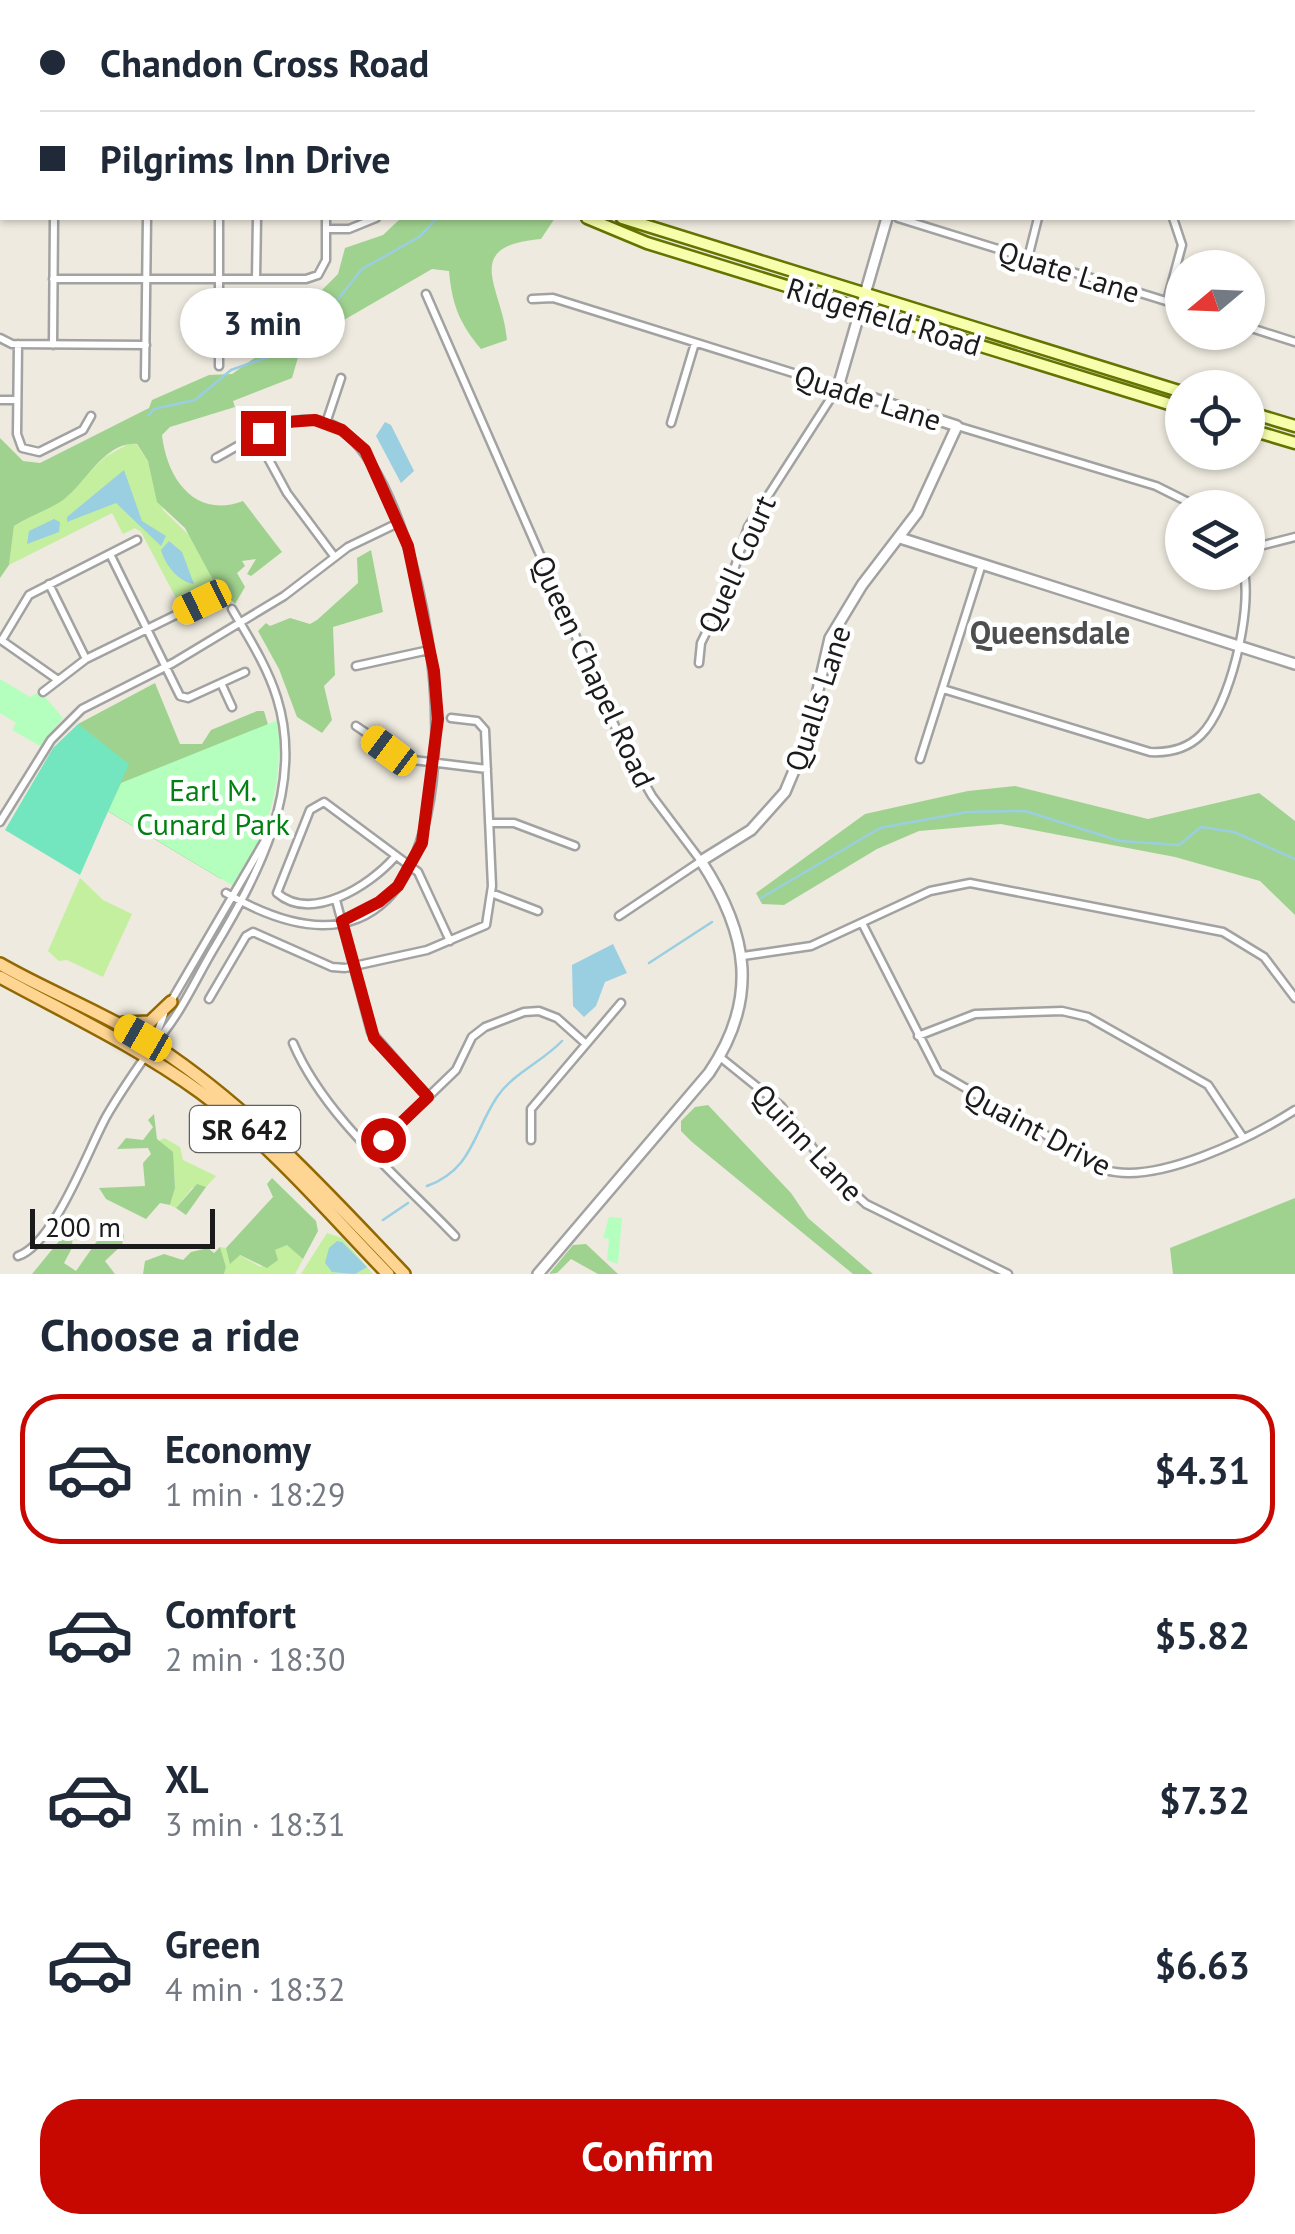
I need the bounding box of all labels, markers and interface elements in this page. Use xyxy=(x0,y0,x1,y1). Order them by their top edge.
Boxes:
text: Chandon Cross Road xyxy=(100,38,429,87)
text: Pilgrims Inn Drive xyxy=(100,134,390,183)
street label: Quate Lane xyxy=(993,231,1145,311)
north arrow xyxy=(1165,250,1265,350)
map controls xyxy=(1165,250,1265,590)
street label: Ridgefield Road xyxy=(782,268,986,364)
callout: 3 min xyxy=(180,288,346,358)
text: 3 min xyxy=(223,302,302,344)
street label: Quade Lane xyxy=(790,355,946,439)
button: locate xyxy=(1165,370,1265,470)
route end xyxy=(241,411,286,456)
street label: Quell Court xyxy=(688,489,784,639)
button: layers xyxy=(1165,490,1265,590)
street label: Queen Chapel Road xyxy=(523,549,665,793)
car xyxy=(168,575,236,629)
district label: Queensdale xyxy=(970,611,1130,653)
street label: Qualls Lane xyxy=(775,620,859,776)
car xyxy=(356,721,422,781)
park label: Earl M. Cunard Park xyxy=(136,770,290,843)
car xyxy=(110,1010,176,1066)
street label: Quaint Drive xyxy=(958,1074,1118,1184)
street label: Quinn Lane xyxy=(744,1075,872,1209)
road number: SR 642 xyxy=(190,1106,300,1152)
route start xyxy=(361,1118,406,1163)
scale bar xyxy=(30,1204,215,1248)
text: 200 m xyxy=(45,1208,121,1245)
text: Choose a ride xyxy=(40,1305,300,1363)
icon: car xyxy=(45,1424,135,1514)
text: Economy xyxy=(165,1424,311,1473)
text: $4.31 xyxy=(1154,1445,1250,1494)
text: 1 min · 18:29 xyxy=(165,1473,345,1515)
icon: car xyxy=(45,1589,135,1679)
text: Comfort xyxy=(165,1589,296,1638)
text: $5.82 xyxy=(1154,1610,1250,1659)
text: 2 min · 18:30 xyxy=(165,1638,345,1680)
icon: car xyxy=(45,1754,135,1844)
text: XL xyxy=(165,1754,209,1803)
text: $7.32 xyxy=(1159,1775,1250,1824)
text: 3 min · 18:31 xyxy=(165,1803,345,1845)
icon: car xyxy=(45,1919,135,2009)
text: Green xyxy=(165,1919,261,1968)
text: $6.63 xyxy=(1154,1940,1250,1989)
text: 4 min · 18:32 xyxy=(165,1968,345,2010)
button: Confirm xyxy=(40,2099,1255,2214)

